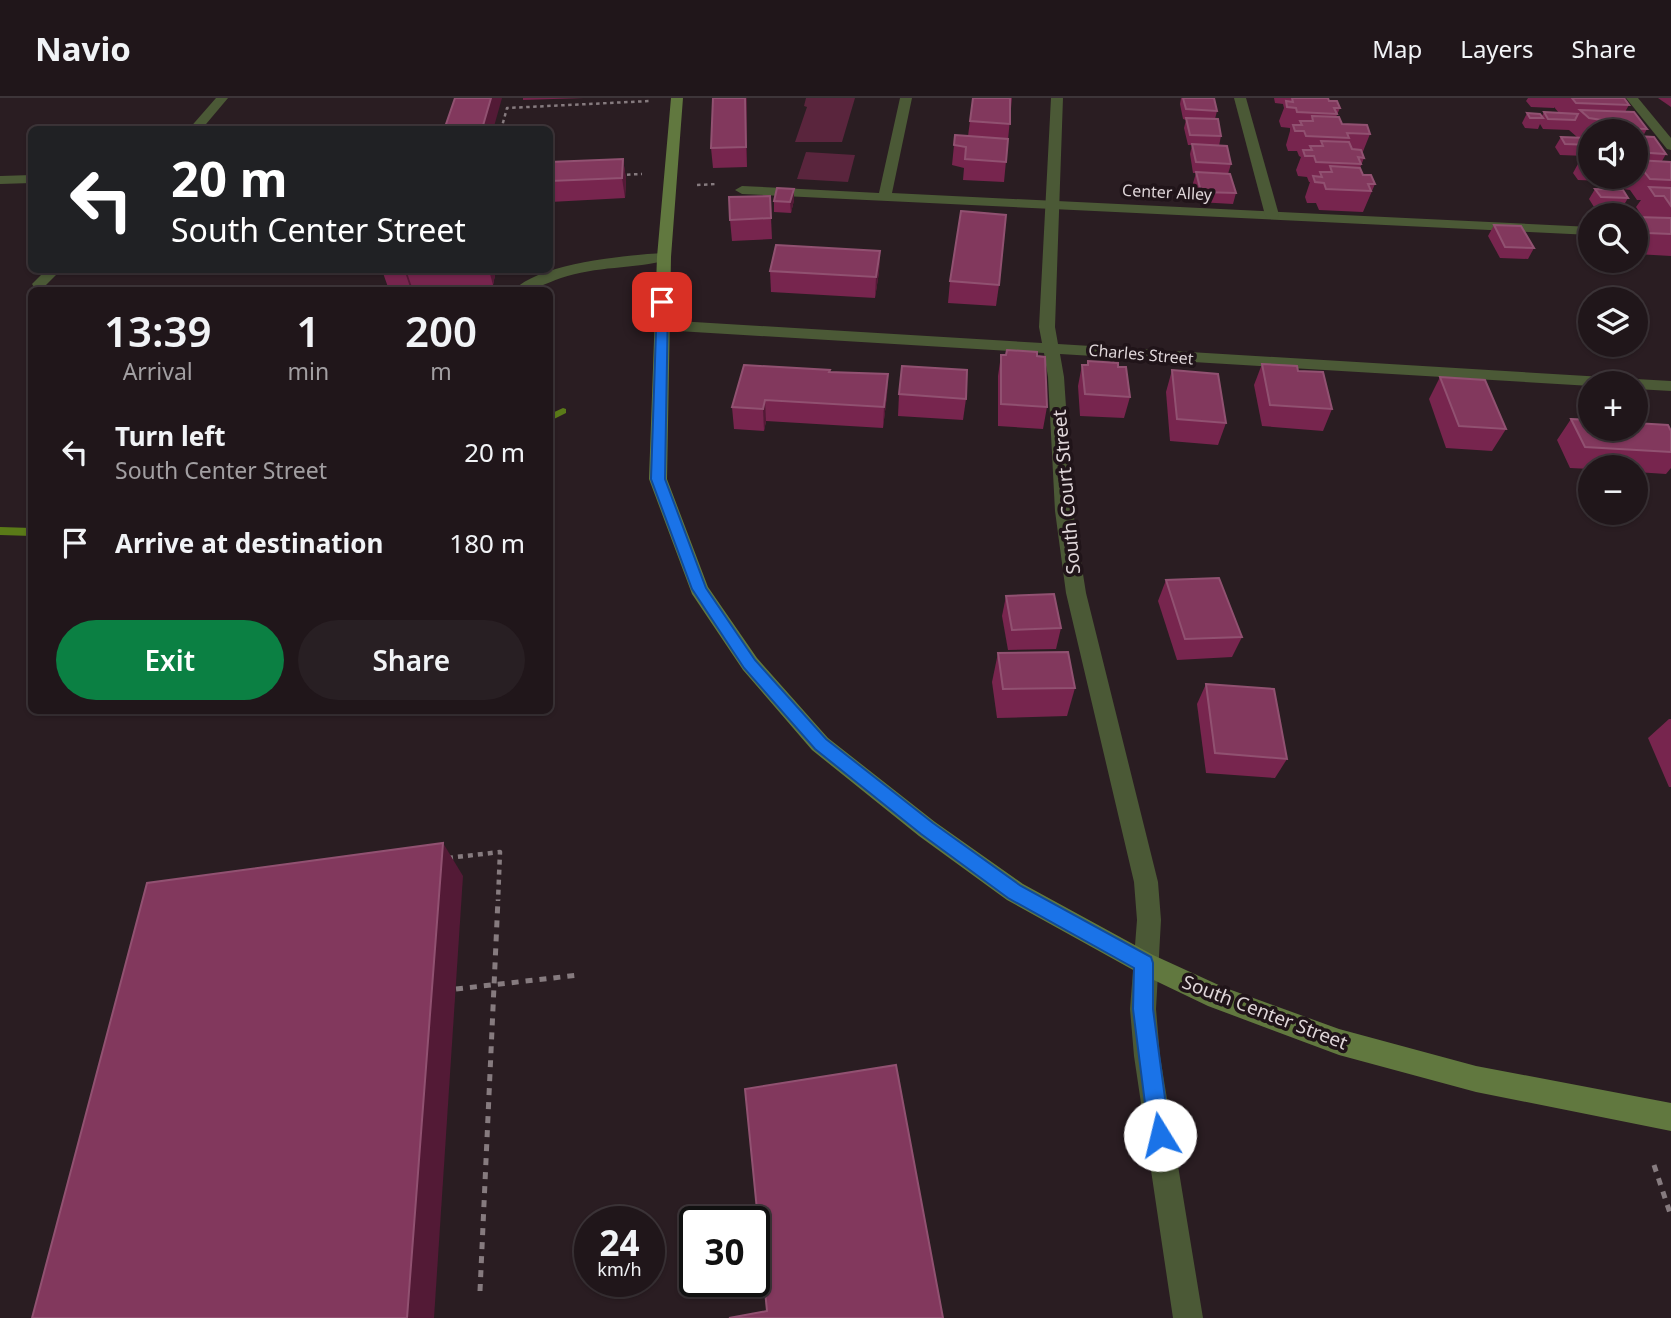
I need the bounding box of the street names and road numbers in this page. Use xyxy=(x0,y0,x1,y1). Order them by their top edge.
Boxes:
street label: Center Alley xyxy=(1122,179,1213,205)
street label: Charles Street xyxy=(1088,338,1195,370)
street label: South Court Street xyxy=(1046,408,1086,575)
street label: South Center Street xyxy=(1179,968,1352,1056)

